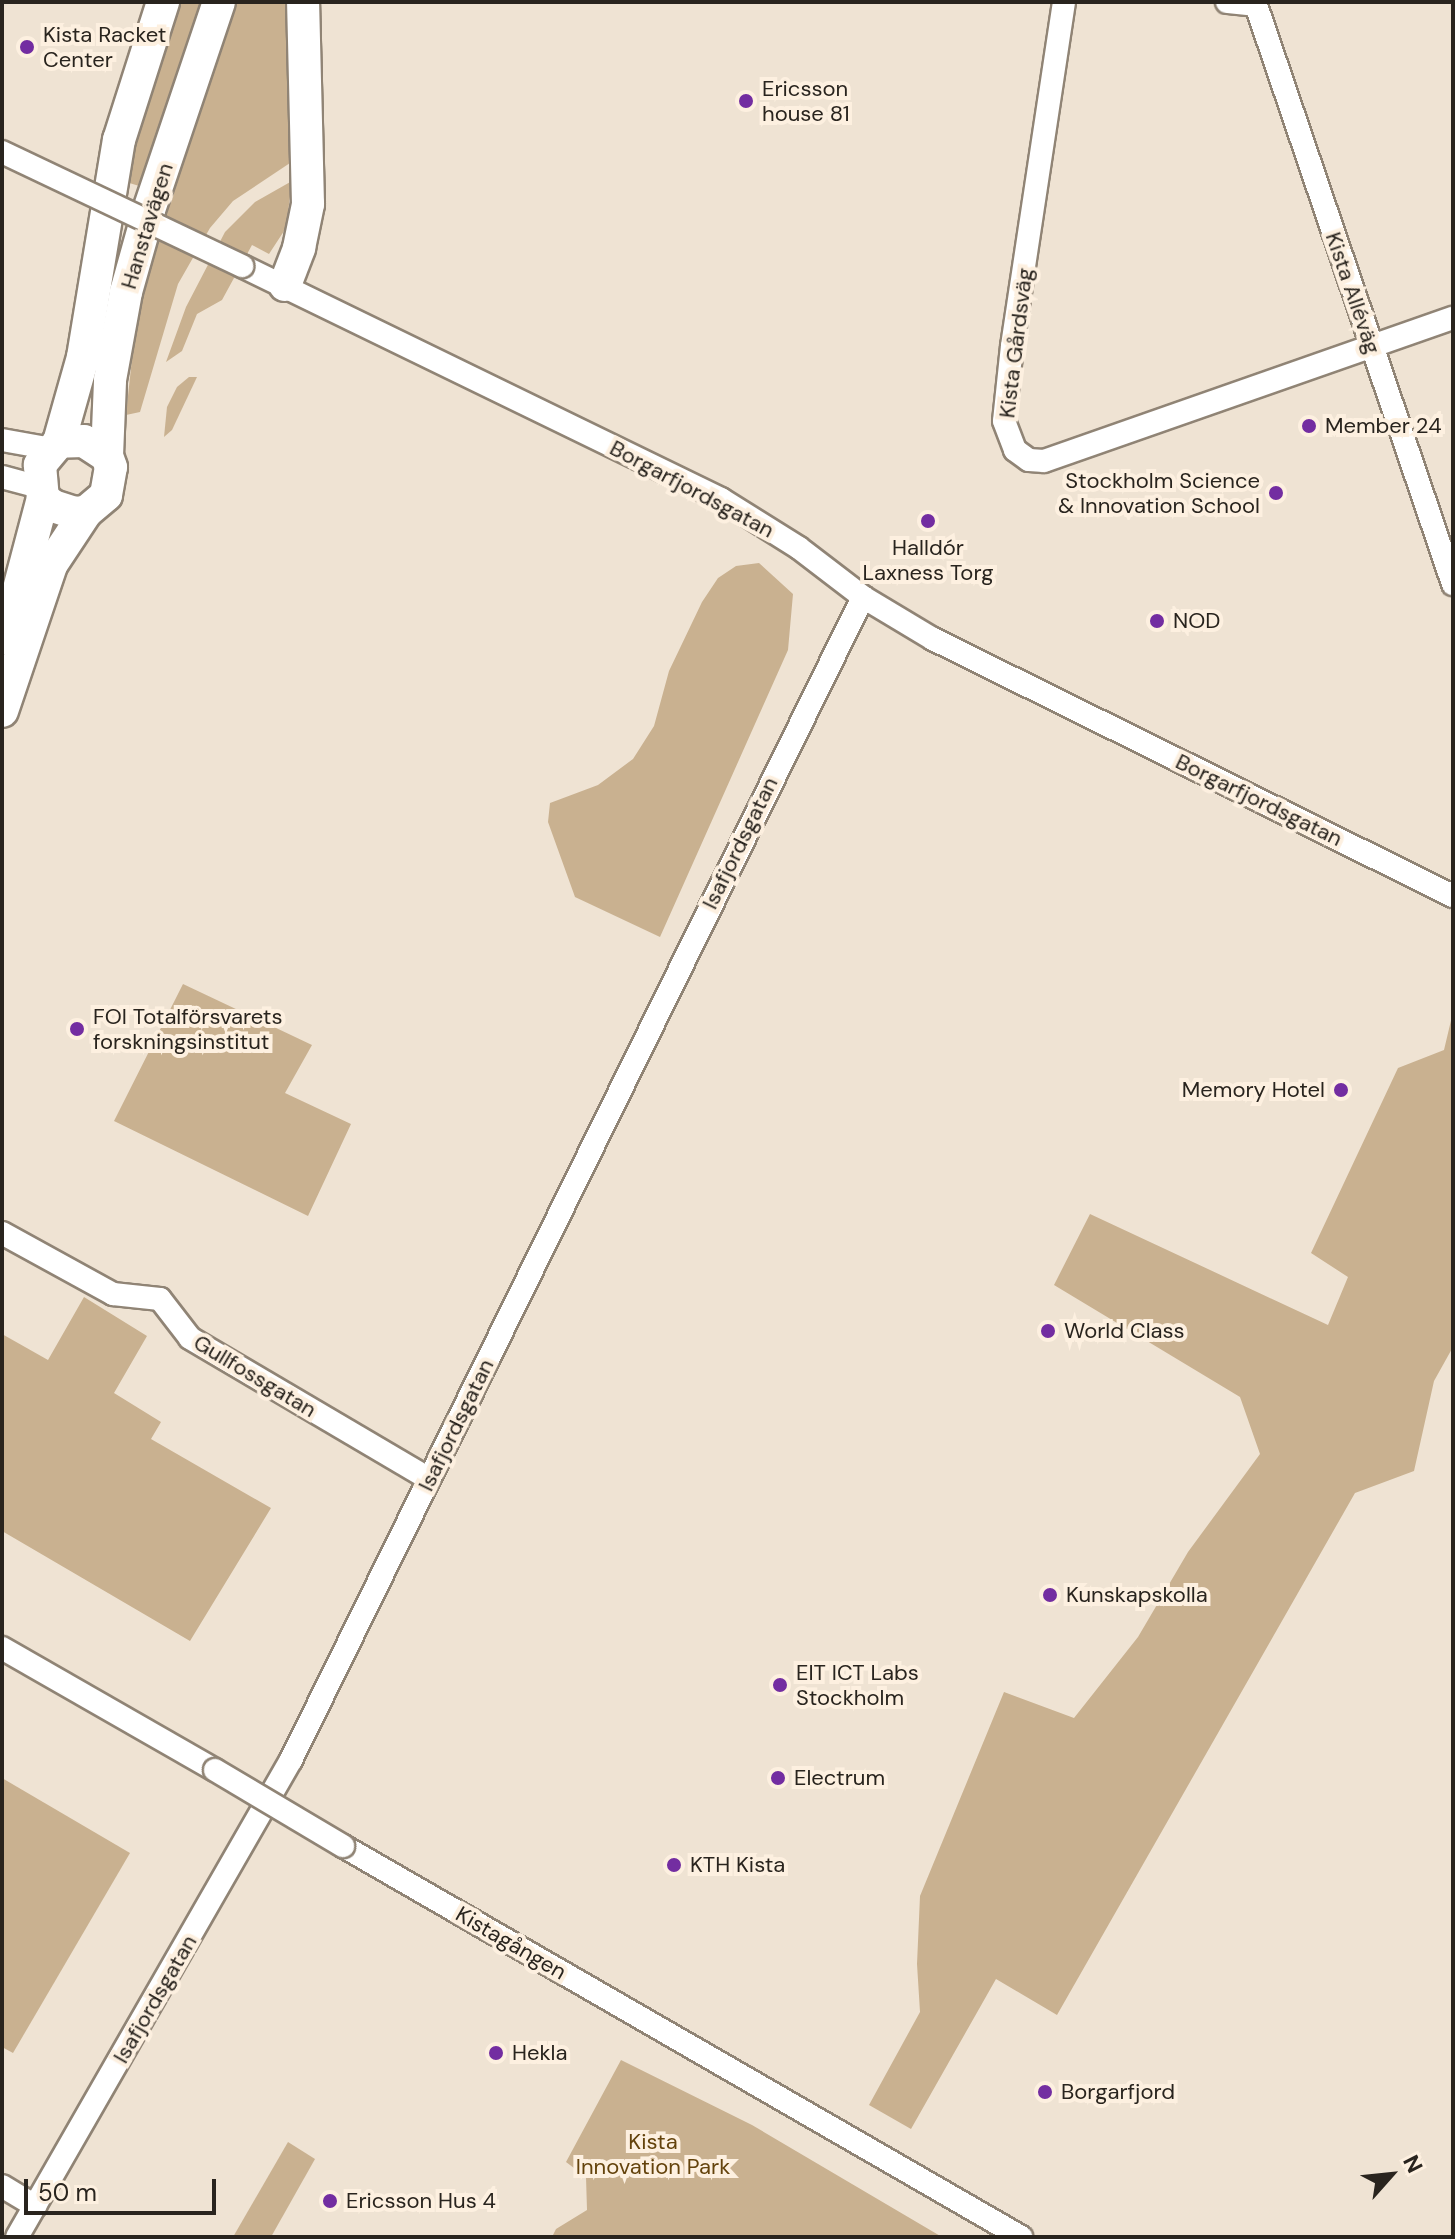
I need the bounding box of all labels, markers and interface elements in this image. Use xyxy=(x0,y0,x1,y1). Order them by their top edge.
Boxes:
place label: Kista Racket Center xyxy=(43,21,166,72)
marker: Kista Racket Center xyxy=(18,38,36,56)
place label: Ericsson house 81 xyxy=(762,75,849,126)
marker: Ericsson house 81 xyxy=(737,92,755,110)
street label: Hanstavägen xyxy=(115,160,179,292)
street label: Kista Alléväg xyxy=(1320,229,1386,357)
street label: Kista Gårdsväg xyxy=(994,266,1038,420)
place label: Member 24 xyxy=(1325,413,1442,439)
marker: Member 24 xyxy=(1300,417,1318,435)
street label: Borgarfjordsgatan xyxy=(605,435,779,543)
place label: Stockholm Science & Innovation School xyxy=(1058,467,1260,518)
marker: Stockholm Science & Innovation School xyxy=(1267,484,1285,502)
marker: Halldór Laxness Torg xyxy=(919,512,937,530)
place label: Halldór Laxness Torg xyxy=(862,534,994,586)
place label: NOD xyxy=(1173,608,1220,634)
marker: NOD xyxy=(1148,612,1166,630)
street label: Borgarfjordsgatan xyxy=(1171,748,1347,852)
street label: Isafjordsgatan xyxy=(697,773,783,913)
place label: FOI Totalförsvarets forskningsinstitut xyxy=(93,1003,282,1054)
marker: FOI Totalförsvarets forskningsinstitut xyxy=(68,1020,86,1038)
place label: Memory Hotel xyxy=(1182,1077,1325,1103)
marker: Memory Hotel xyxy=(1332,1081,1350,1099)
place label: World Class xyxy=(1064,1318,1185,1344)
marker: World Class xyxy=(1039,1322,1057,1340)
street label: Gullfossgatan xyxy=(189,1329,321,1423)
street label: Isafjordsgatan xyxy=(413,1355,499,1495)
place label: Kunskapskolla xyxy=(1066,1582,1208,1608)
marker: Kunskapskolla xyxy=(1041,1586,1059,1604)
place label: EIT ICT Labs Stockholm xyxy=(796,1659,919,1710)
marker: EIT ICT Labs Stockholm xyxy=(771,1676,789,1694)
place label: Electrum xyxy=(794,1765,885,1791)
marker: Electrum xyxy=(769,1769,787,1787)
place label: KTH Kista xyxy=(690,1852,785,1878)
marker: KTH Kista xyxy=(665,1856,683,1874)
street label: Kistagången xyxy=(451,1901,571,1985)
street label: Isafjordsgatan xyxy=(108,1930,202,2068)
place label: Hekla xyxy=(512,2040,567,2066)
marker: Hekla xyxy=(487,2044,505,2062)
place label: Borgarfjord xyxy=(1061,2079,1175,2105)
marker: Borgarfjord xyxy=(1036,2083,1054,2101)
park label: Kista Innovation Park xyxy=(576,2128,730,2180)
north arrow xyxy=(1351,2135,1431,2215)
text: N xyxy=(1396,2150,1429,2178)
scale bar xyxy=(28,2163,220,2213)
text: 50 m xyxy=(38,2177,97,2208)
place label: Ericsson Hus 4 xyxy=(346,2188,496,2214)
marker: Ericsson Hus 4 xyxy=(321,2192,339,2210)

